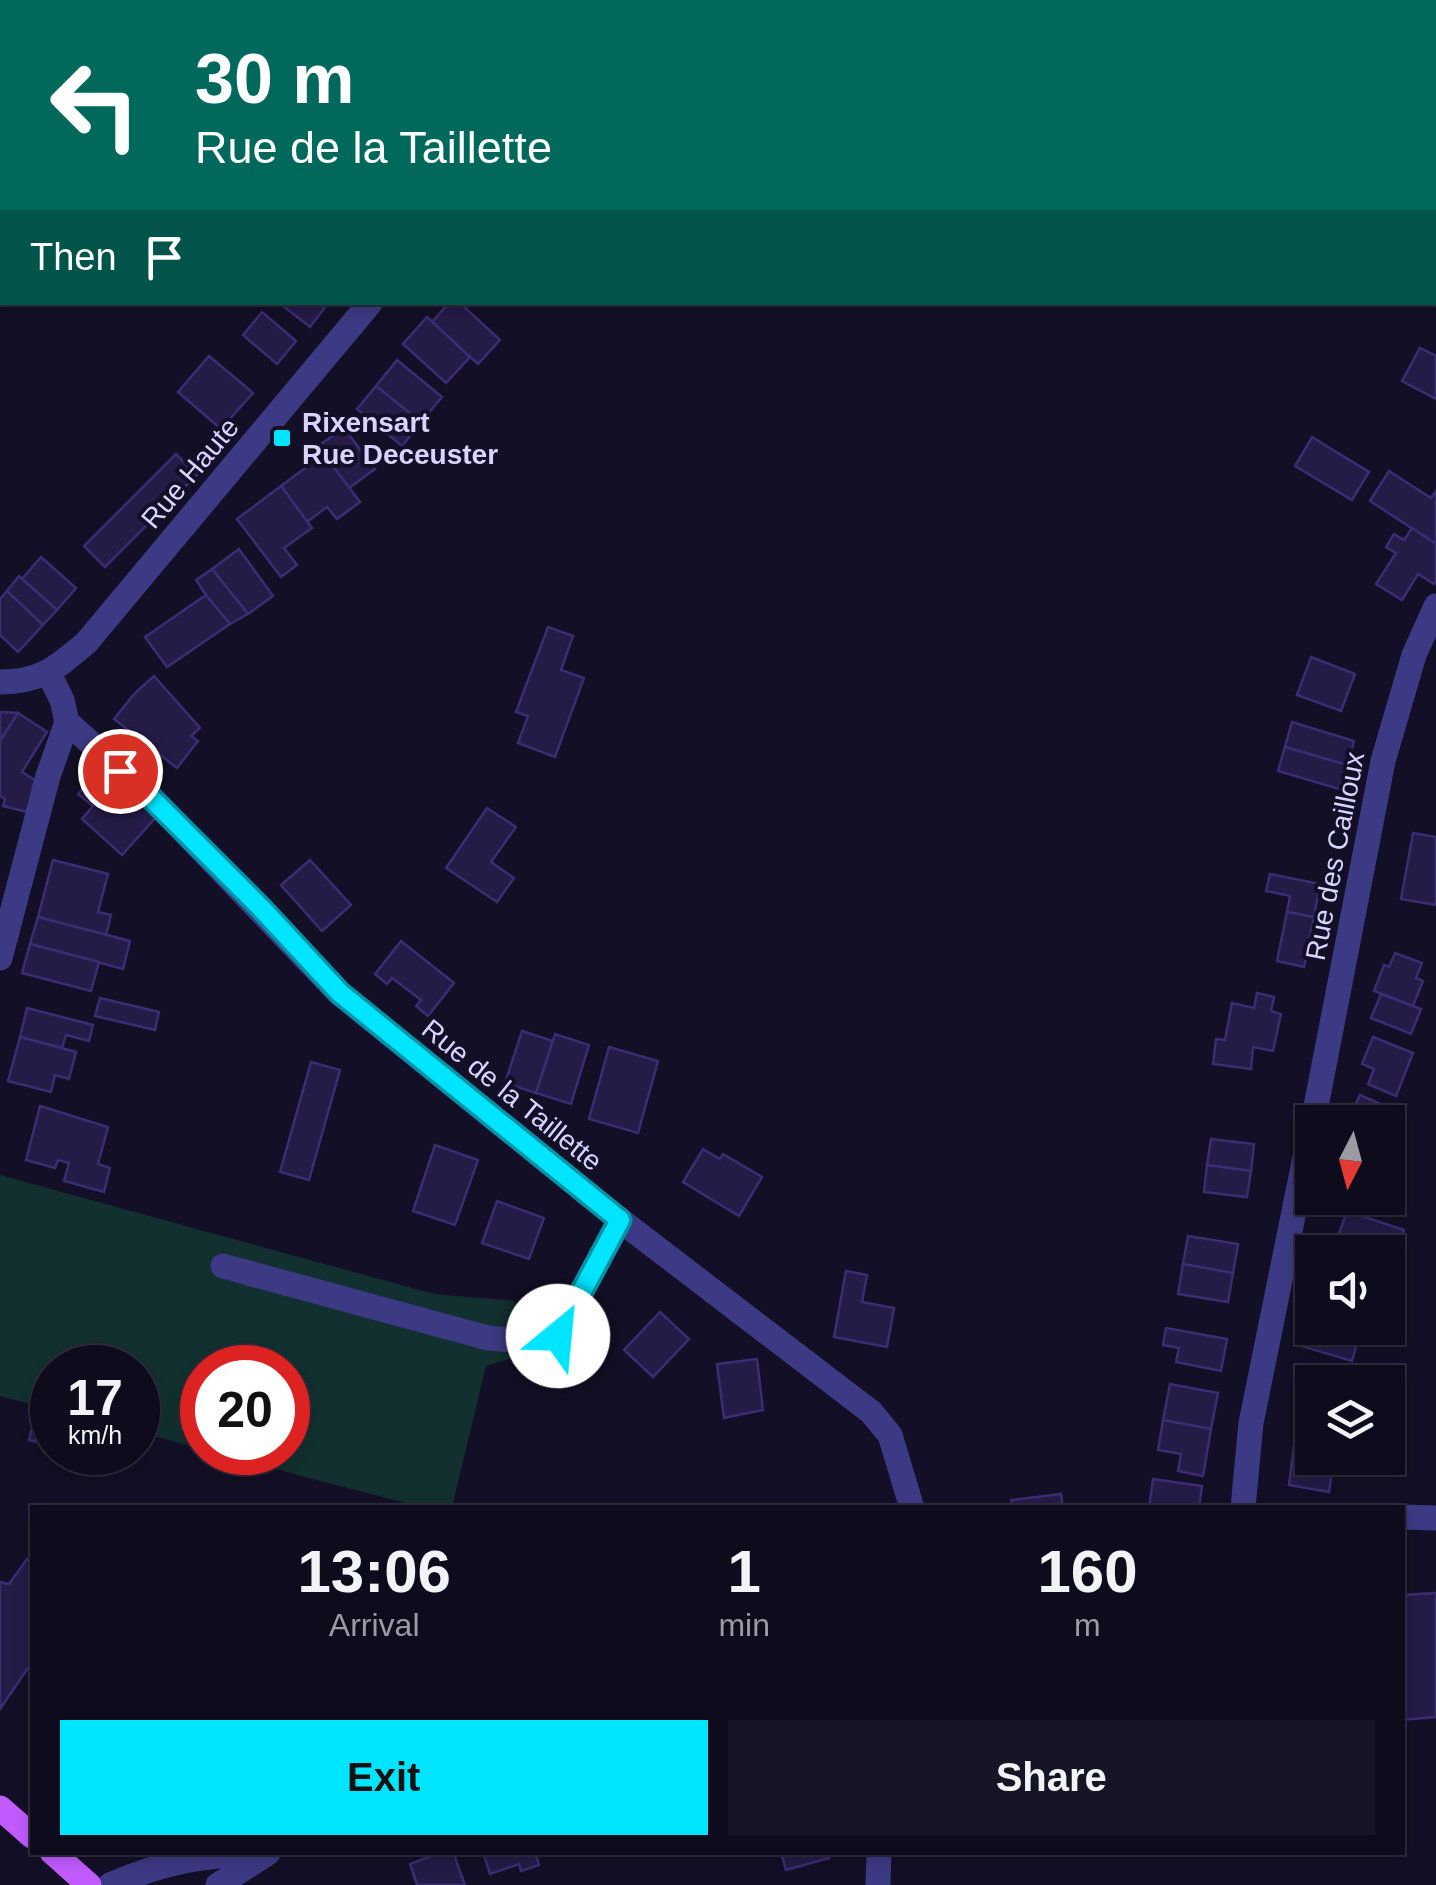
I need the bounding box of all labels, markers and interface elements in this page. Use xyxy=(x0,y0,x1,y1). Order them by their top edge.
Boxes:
icon: left xyxy=(30,40,160,170)
text: 30 m xyxy=(195,40,355,118)
text: Rue de la Taillette xyxy=(195,122,552,173)
icon: arrive xyxy=(137,230,192,285)
text: Then xyxy=(30,236,117,278)
place label: Rixensart Rue Deceuster xyxy=(302,407,498,470)
street label: Rue Haute xyxy=(135,412,245,534)
marker: Rixensart Rue Deceuster xyxy=(271,427,293,449)
pin xyxy=(78,729,163,814)
icon: arrive xyxy=(93,744,148,799)
street label: Rue des Cailloux xyxy=(1300,749,1370,963)
street label: Rue de la Taillette xyxy=(416,1013,608,1177)
north arrow xyxy=(1295,1105,1405,1215)
map controls xyxy=(1295,1105,1405,1475)
button: sound xyxy=(1295,1235,1405,1345)
position arrow xyxy=(506,1284,610,1388)
speed limit sign: 20 xyxy=(180,1345,310,1475)
button: layers xyxy=(1295,1365,1405,1475)
text: 17 xyxy=(67,1370,123,1426)
text: km/h xyxy=(68,1421,122,1449)
text: 13:06 xyxy=(297,1538,451,1605)
text: 1 xyxy=(727,1538,761,1605)
text: 160 xyxy=(1037,1538,1138,1605)
text: Arrival xyxy=(329,1607,420,1643)
text: min xyxy=(718,1607,770,1643)
text: m xyxy=(1074,1607,1101,1643)
button: Exit xyxy=(60,1720,708,1835)
button: Share xyxy=(728,1720,1375,1835)

